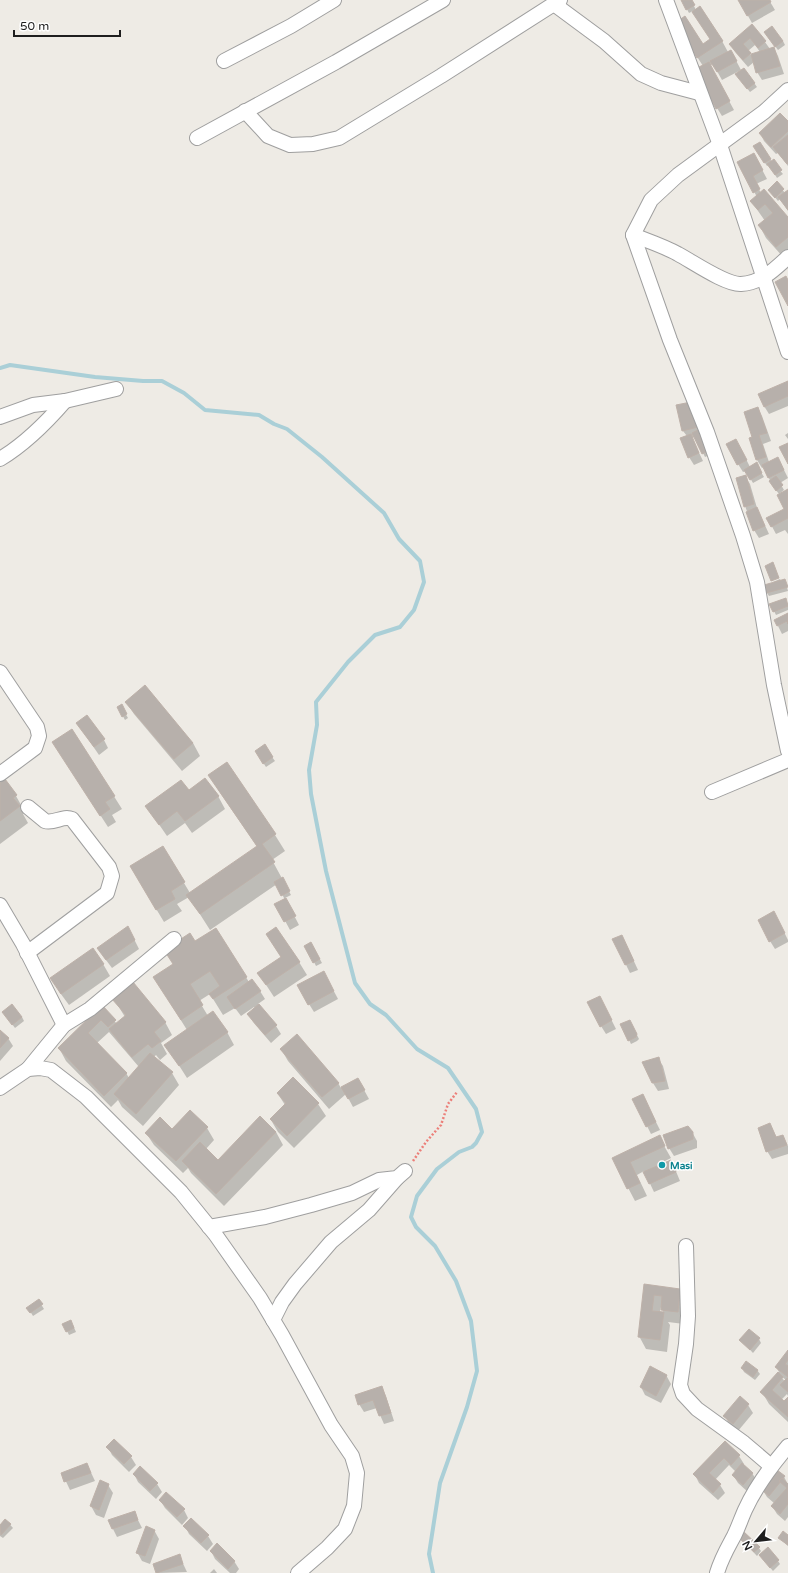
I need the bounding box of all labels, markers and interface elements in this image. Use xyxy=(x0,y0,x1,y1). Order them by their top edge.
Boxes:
scale bar xyxy=(14,12,120,38)
text: 50 m xyxy=(20,19,49,33)
marker: Masi xyxy=(657,1160,667,1170)
place label: Masi xyxy=(670,1160,693,1172)
north arrow xyxy=(736,1521,776,1561)
text: N xyxy=(740,1539,755,1552)

